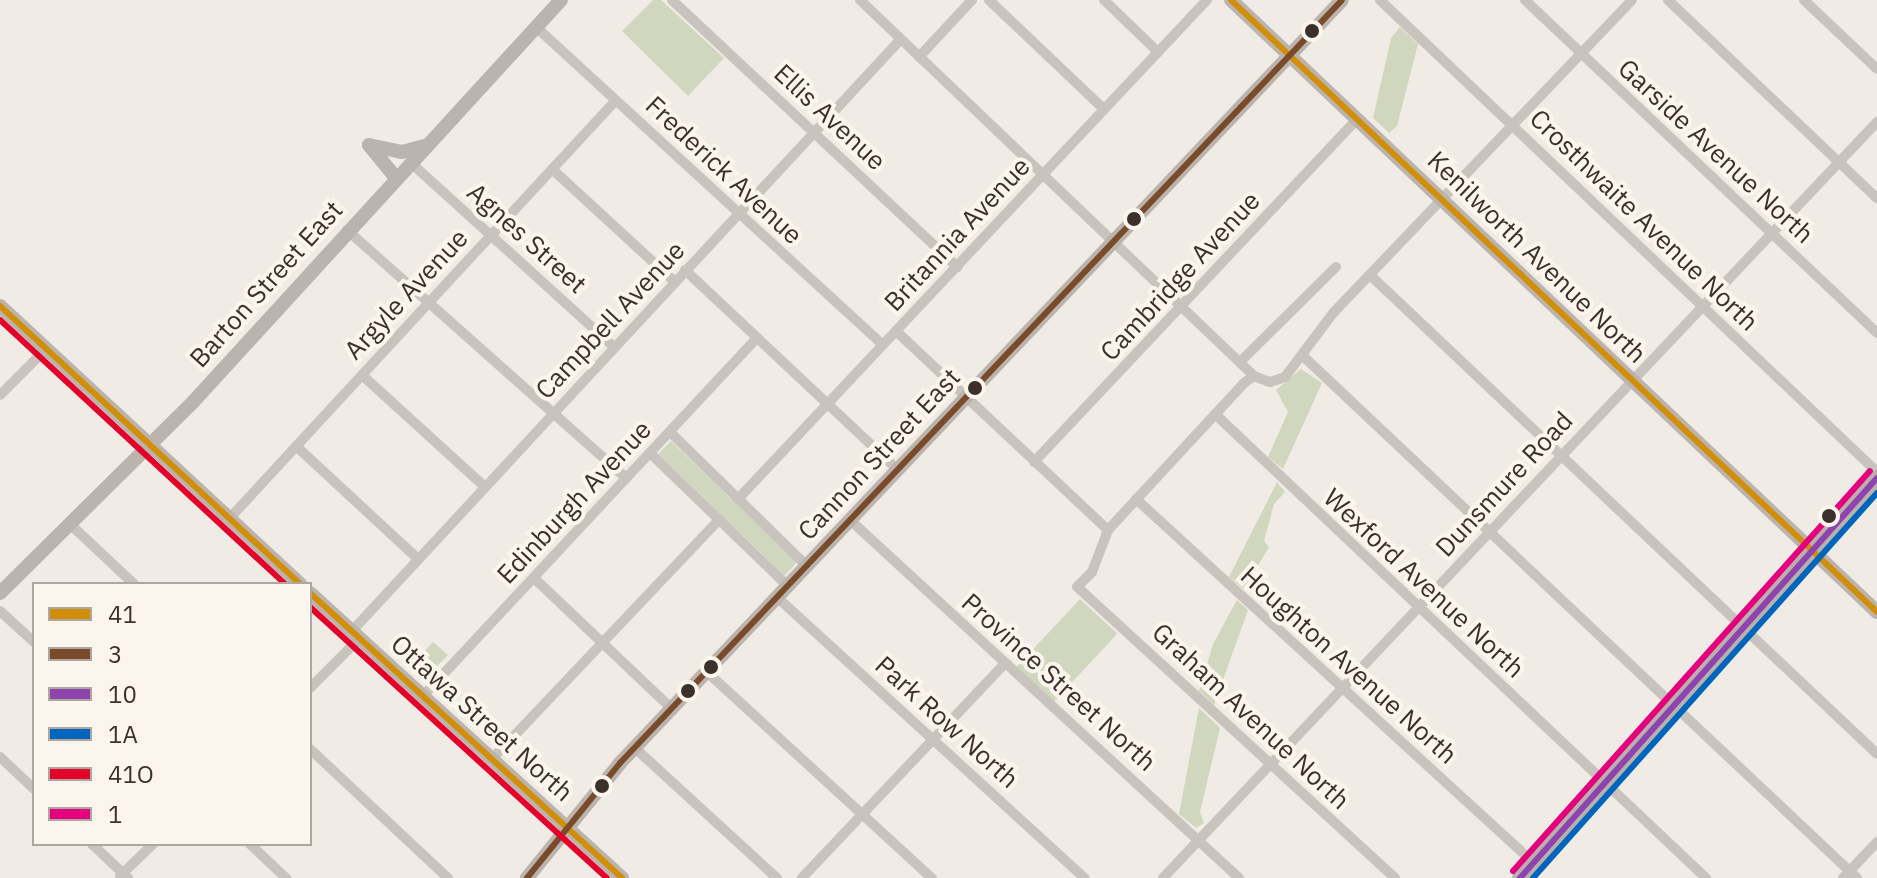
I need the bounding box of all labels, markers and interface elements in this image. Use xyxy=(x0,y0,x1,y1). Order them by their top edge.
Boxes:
unlabelled marker xyxy=(1304,23,1320,39)
street label: Garside Avenue North xyxy=(1612,52,1820,250)
street label: Ellis Avenue xyxy=(768,57,892,177)
street label: Frederick Avenue xyxy=(639,89,809,251)
street label: Crosthwaite Avenue North xyxy=(1523,103,1765,337)
street label: Kenilworth Avenue North xyxy=(1421,144,1653,370)
street label: Britannia Avenue xyxy=(878,151,1036,317)
street label: Agnes Street xyxy=(461,176,593,300)
street label: Cambridge Avenue xyxy=(1094,185,1266,367)
street label: Barton Street East xyxy=(183,194,349,374)
unlabelled marker xyxy=(1126,211,1142,227)
street label: Argyle Avenue xyxy=(338,222,474,366)
street label: Campbell Avenue xyxy=(529,235,691,405)
street label: Cannon Street East xyxy=(792,362,966,546)
unlabelled marker xyxy=(967,380,983,396)
street label: Dunsmure Road xyxy=(1429,405,1579,563)
street label: Edinburgh Avenue xyxy=(490,414,658,590)
street label: Wexford Avenue North xyxy=(1317,482,1531,684)
unlabelled marker xyxy=(1821,508,1837,524)
street label: Houghton Avenue North xyxy=(1234,560,1464,770)
legend xyxy=(32,582,312,846)
street label: Province Street North xyxy=(955,587,1163,777)
text: 41 xyxy=(108,598,137,630)
street label: Graham Avenue North xyxy=(1146,617,1356,815)
street label: Ottawa Street North xyxy=(385,628,579,808)
text: 3 xyxy=(108,638,122,670)
street label: Park Row North xyxy=(869,650,1025,794)
unlabelled marker xyxy=(703,659,719,675)
text: 10 xyxy=(108,678,137,710)
unlabelled marker xyxy=(680,683,696,699)
text: 1A xyxy=(108,718,138,750)
text: 41O xyxy=(108,758,154,790)
unlabelled marker xyxy=(594,778,610,794)
text: 1 xyxy=(108,798,122,830)

